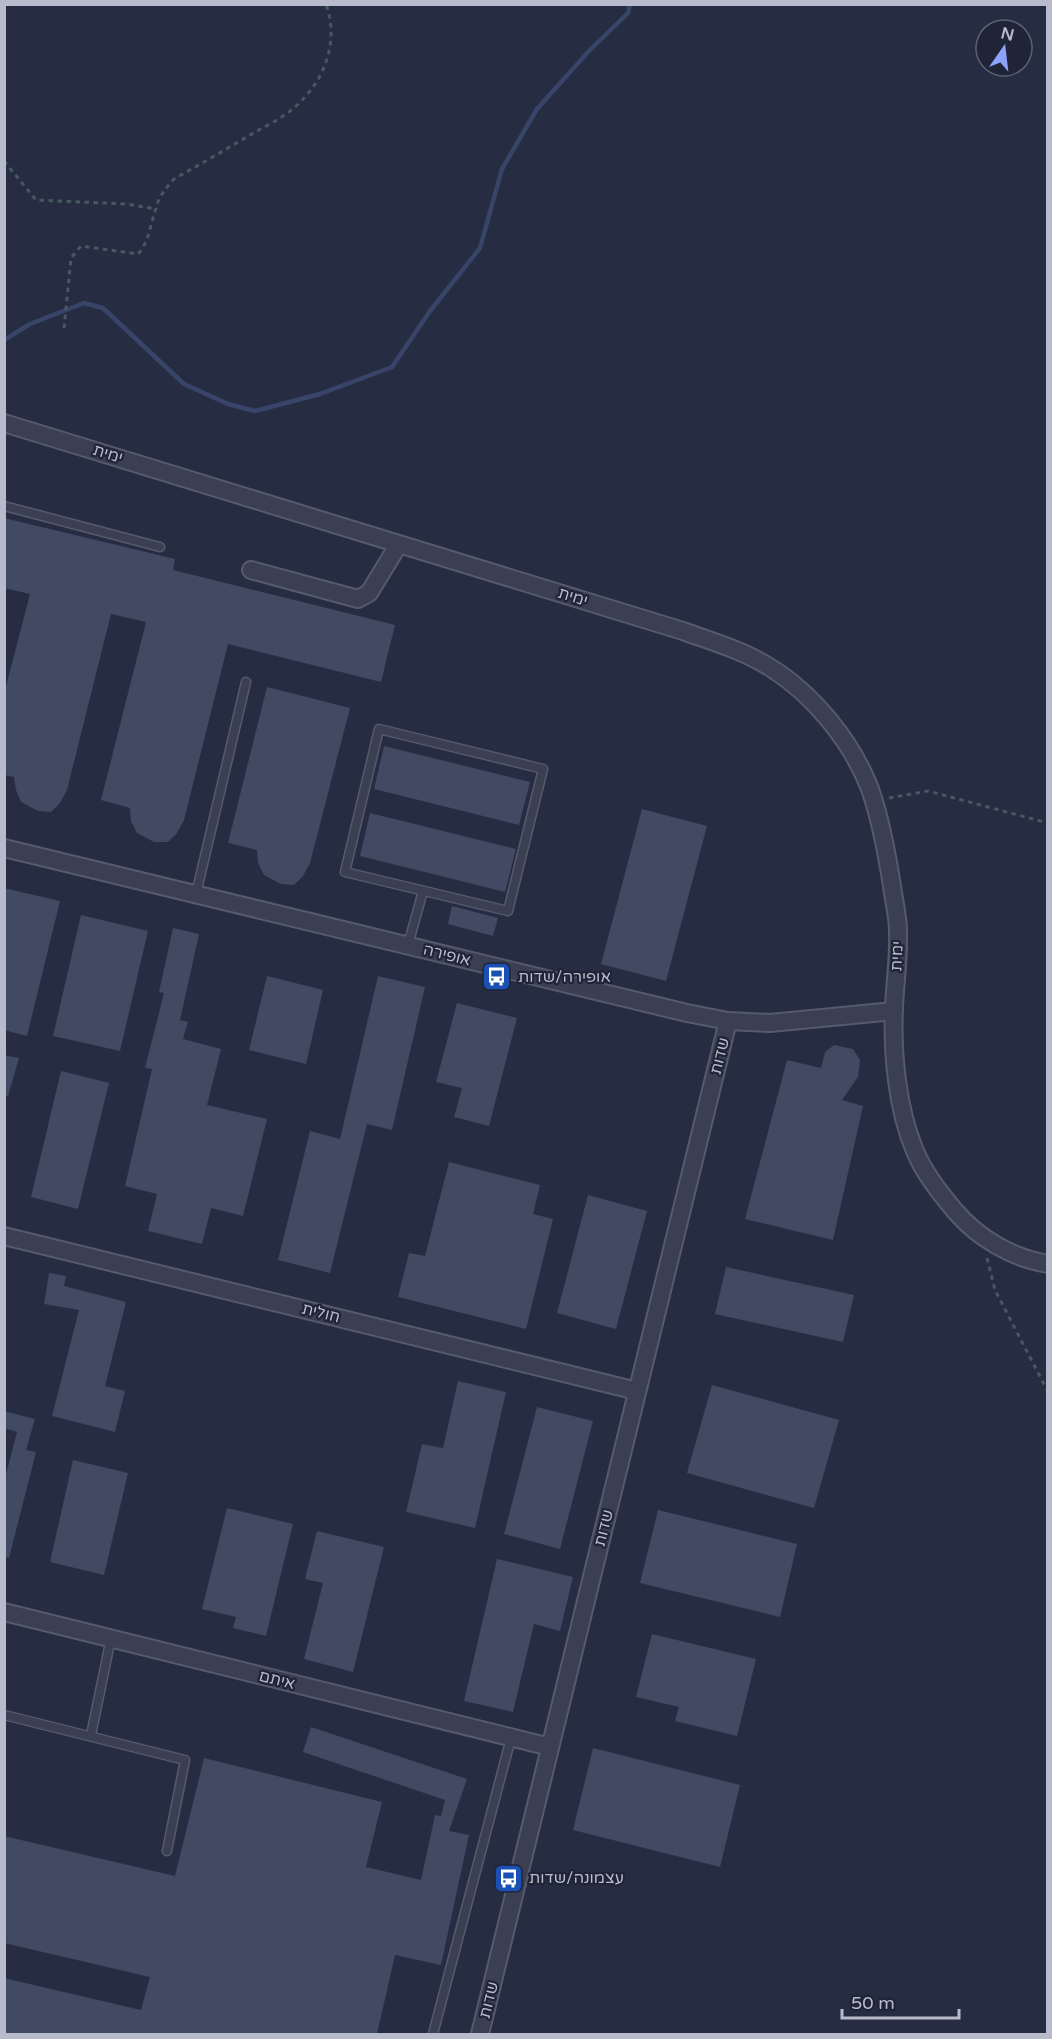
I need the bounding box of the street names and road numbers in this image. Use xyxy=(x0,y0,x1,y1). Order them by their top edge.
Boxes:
street label: ימית xyxy=(91,440,125,468)
street label: ימית xyxy=(556,583,590,611)
street label: אופירה xyxy=(421,939,473,971)
street label: ימית xyxy=(886,940,908,972)
street label: שדות xyxy=(706,1035,734,1077)
street label: חולית xyxy=(300,1299,342,1327)
street label: שדות xyxy=(590,1507,618,1549)
street label: איתם xyxy=(257,1666,297,1694)
street label: שדות xyxy=(475,1979,503,2021)

